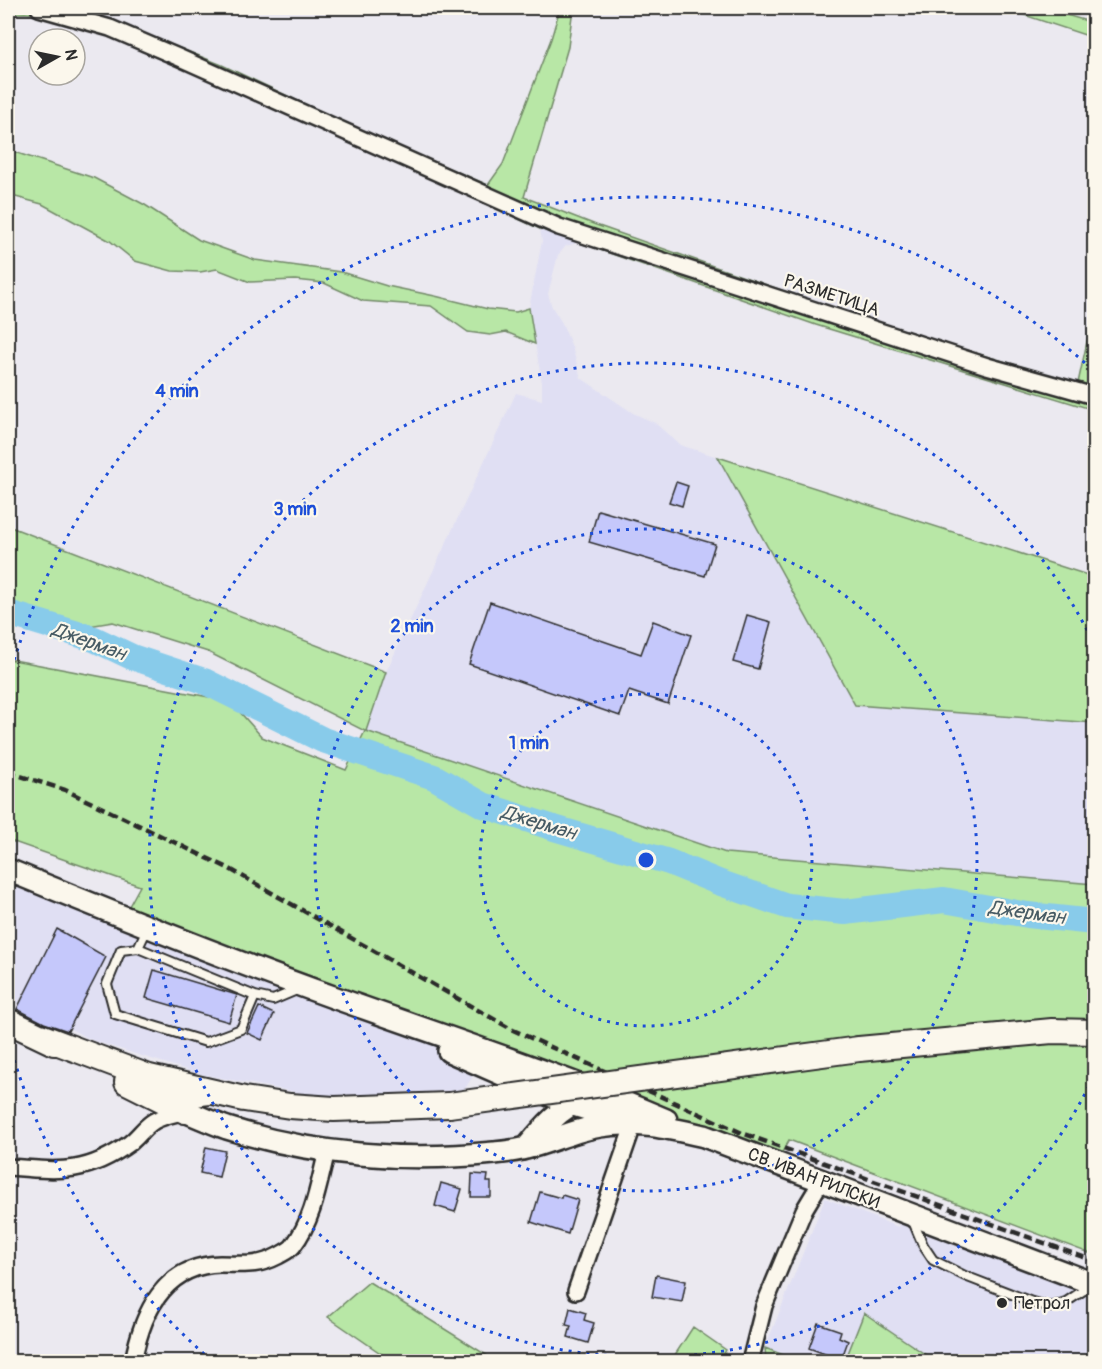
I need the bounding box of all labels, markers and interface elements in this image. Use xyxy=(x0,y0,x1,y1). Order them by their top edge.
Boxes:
north arrow xyxy=(27,27,87,87)
text: N xyxy=(60,48,82,62)
street label: РАЗМЕТИЦА xyxy=(781,269,883,322)
text: 4 min xyxy=(155,380,199,403)
text: 3 min xyxy=(273,498,317,521)
text: 2 min xyxy=(390,615,434,638)
water label: Джерман xyxy=(48,616,131,667)
text: 1 min xyxy=(509,732,549,755)
water label: Джерман xyxy=(498,799,581,846)
centre of rings xyxy=(636,850,656,870)
water label: Джерман xyxy=(986,895,1069,930)
street label: СВ. ИВАН РИЛСКИ xyxy=(744,1143,883,1214)
place label: Петрол xyxy=(1014,1292,1070,1315)
marker: Петрол xyxy=(995,1296,1009,1310)

